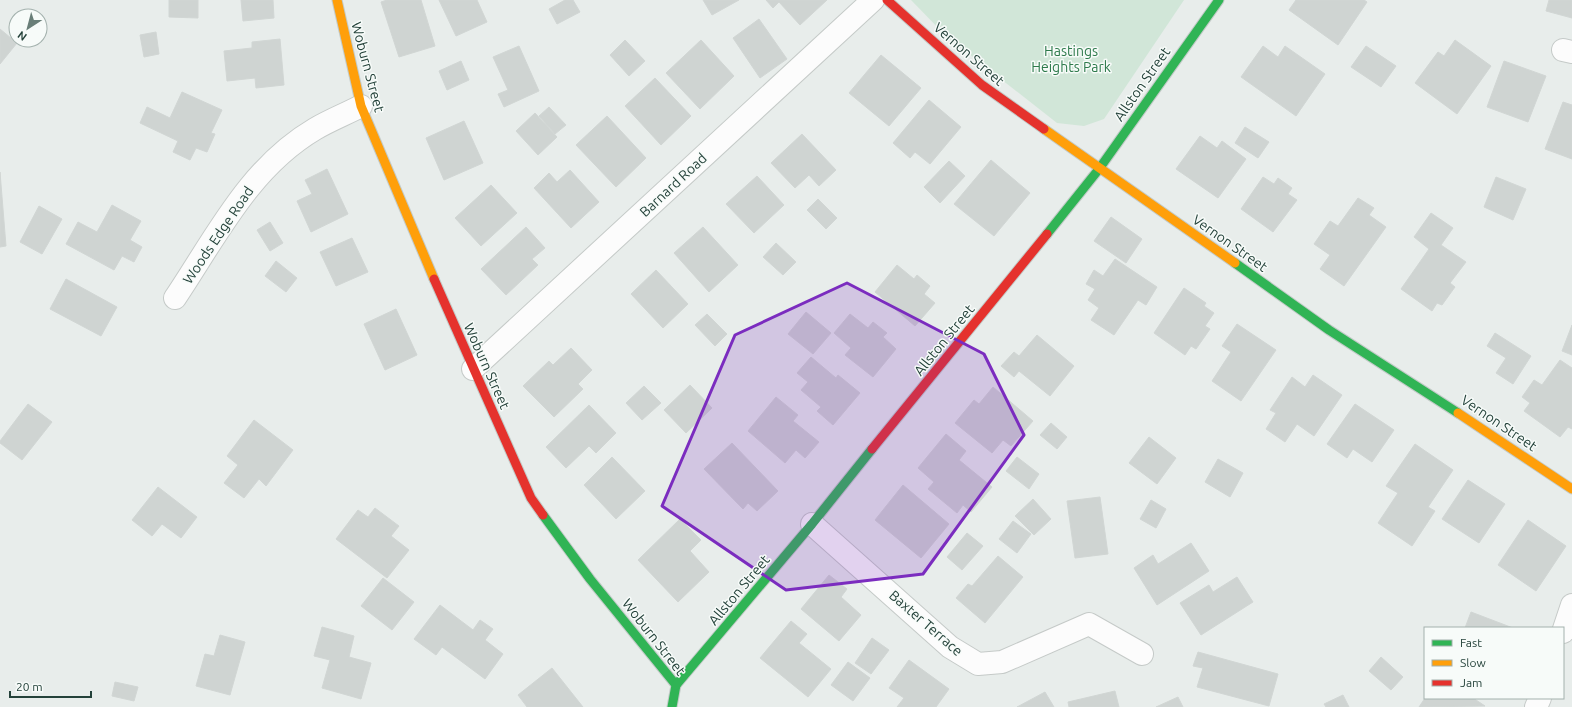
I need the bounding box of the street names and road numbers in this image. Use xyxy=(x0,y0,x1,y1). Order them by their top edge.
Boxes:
street label: Vernon Street xyxy=(931,19,1008,89)
street label: Woburn Street xyxy=(348,20,388,114)
street label: Allston Street xyxy=(1111,44,1174,124)
street label: Barnard Road xyxy=(636,150,710,220)
street label: Woods Edge Road xyxy=(180,183,256,287)
street label: Vernon Street xyxy=(1189,211,1271,275)
street label: Allston Street xyxy=(911,301,978,379)
street label: Woburn Street xyxy=(461,320,513,412)
street label: Vernon Street xyxy=(1458,392,1540,454)
street label: Allston Street xyxy=(705,551,773,628)
street label: Baxter Terrace xyxy=(886,587,966,659)
street label: Woburn Street xyxy=(619,596,689,679)

